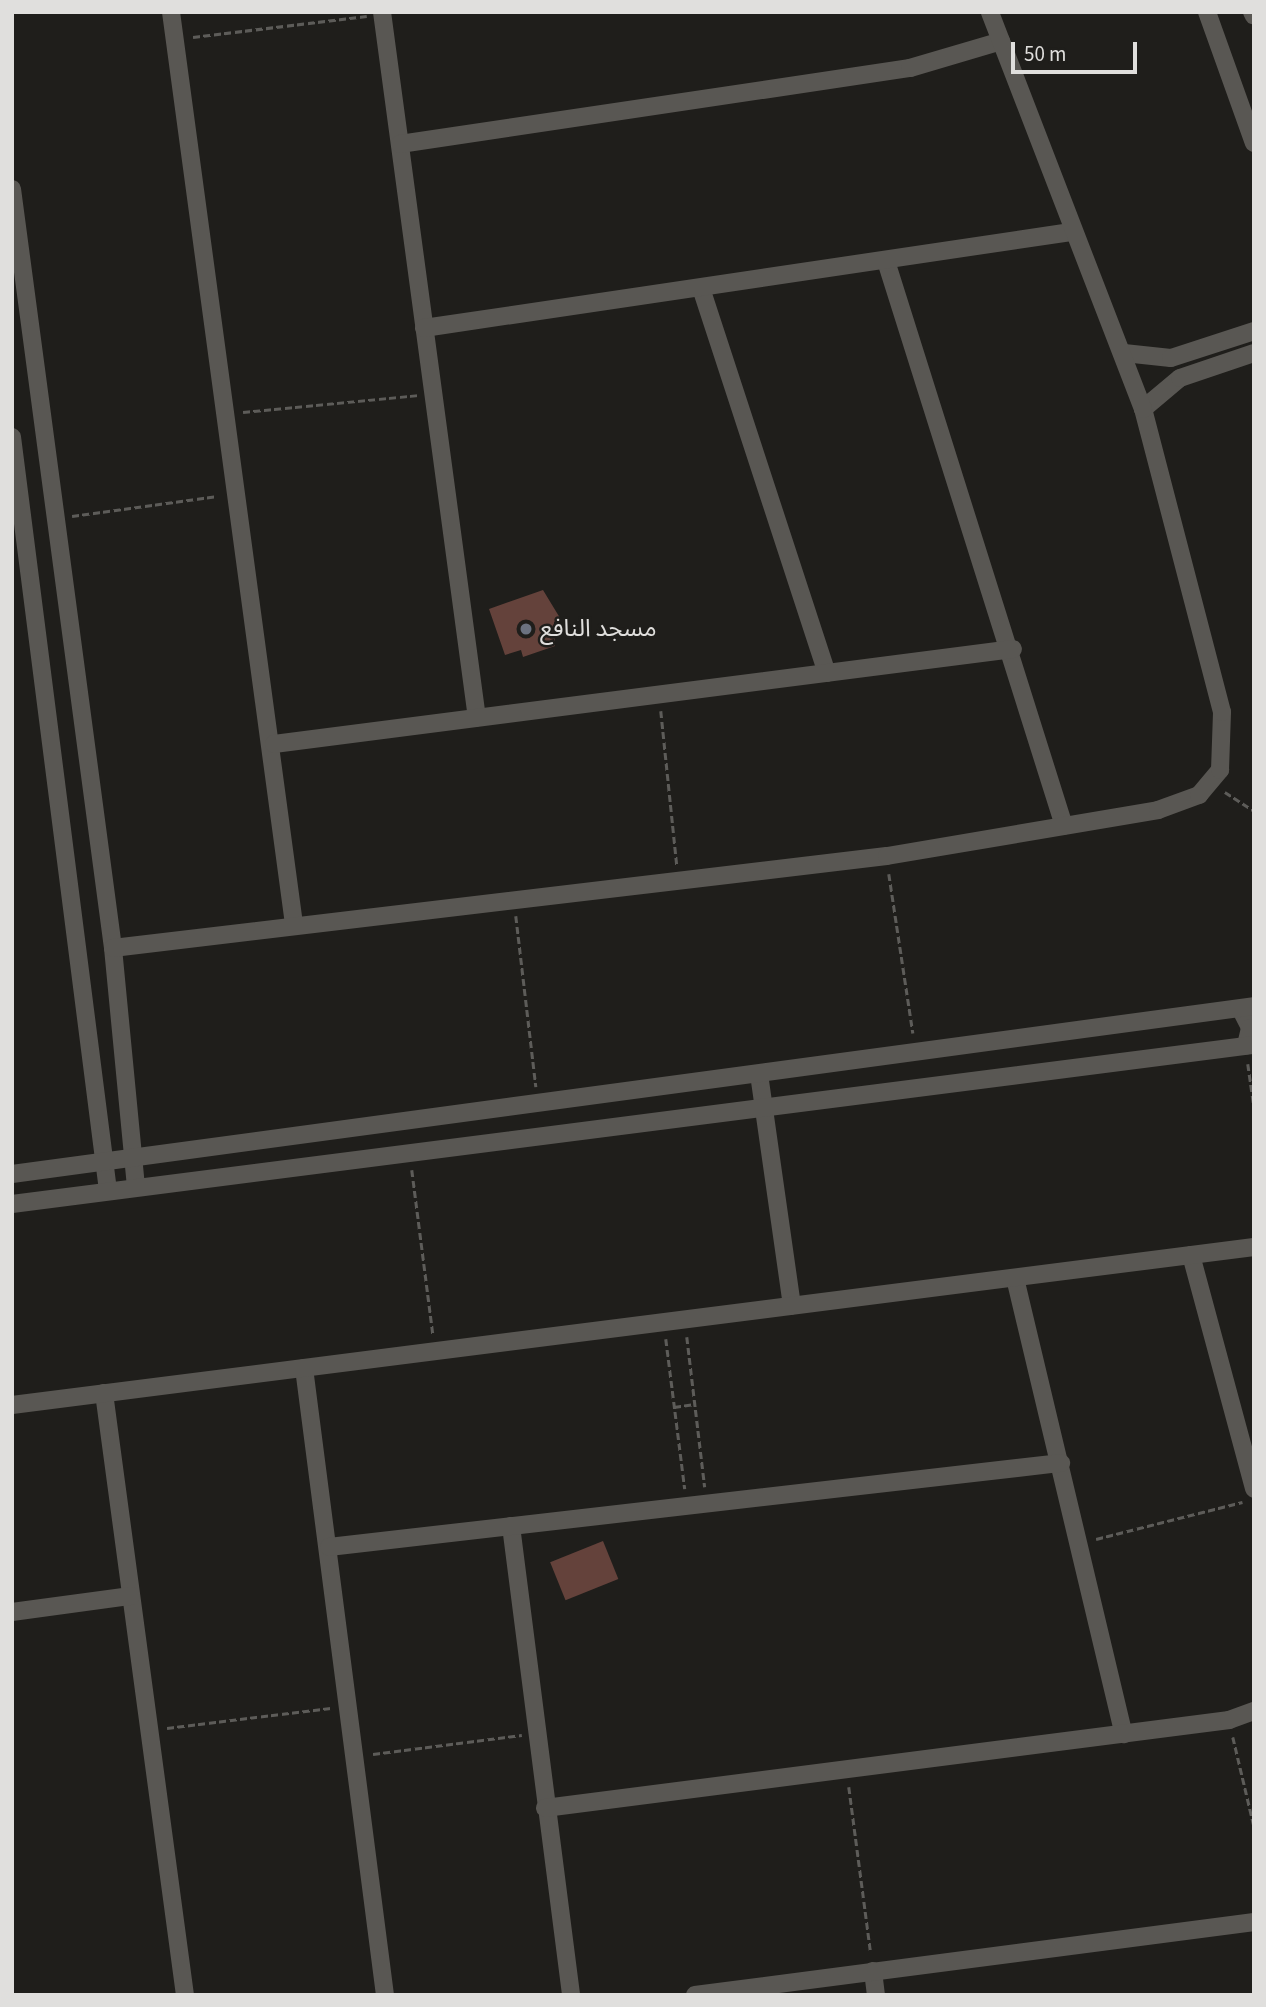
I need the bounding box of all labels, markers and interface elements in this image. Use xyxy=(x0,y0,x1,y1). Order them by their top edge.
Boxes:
scale bar xyxy=(1014,28,1140,72)
text: 50 m xyxy=(1024,39,1066,69)
place label: مسجد النافع xyxy=(540,615,656,643)
marker: مسجد النافع xyxy=(518,621,534,637)

